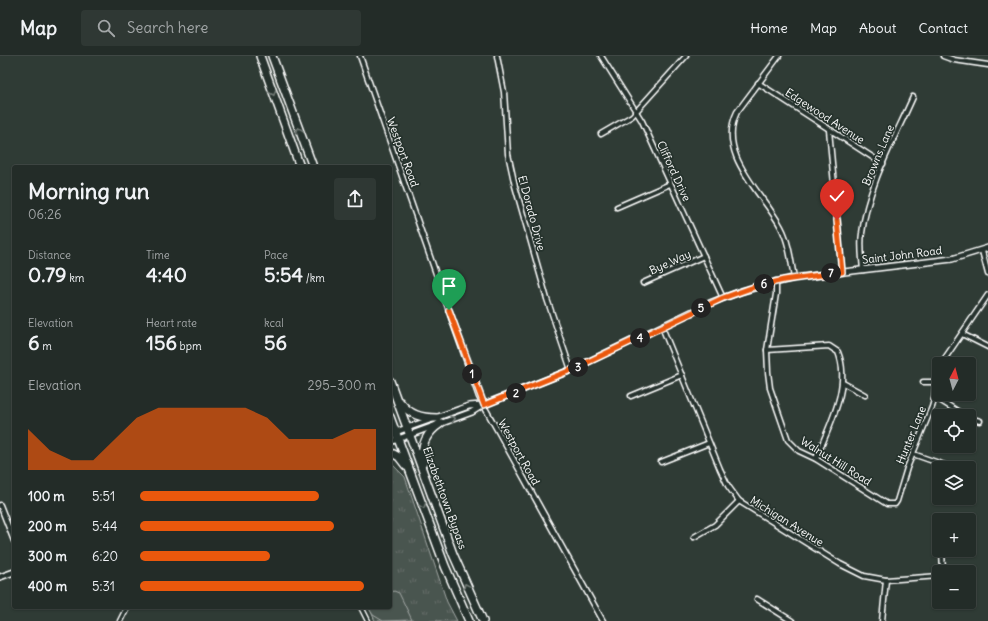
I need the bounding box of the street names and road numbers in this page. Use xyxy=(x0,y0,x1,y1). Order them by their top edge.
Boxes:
street label: Edgewood Avenue xyxy=(783,85,867,147)
street label: Westport Road xyxy=(384,115,422,189)
street label: Browns Lane xyxy=(859,122,897,188)
street label: Clifford Drive xyxy=(654,139,694,203)
street label: El Dorado Drive xyxy=(515,174,549,252)
street label: Saint John Road xyxy=(861,243,943,267)
street label: Bye Way xyxy=(647,247,693,277)
street label: Hunter Lane xyxy=(893,404,929,466)
street label: Westport Road xyxy=(495,417,543,488)
street label: Walnut Hill Road xyxy=(798,434,875,489)
street label: Elizabethtown Bypass xyxy=(420,445,470,551)
street label: Michigan Avenue xyxy=(748,493,826,549)

